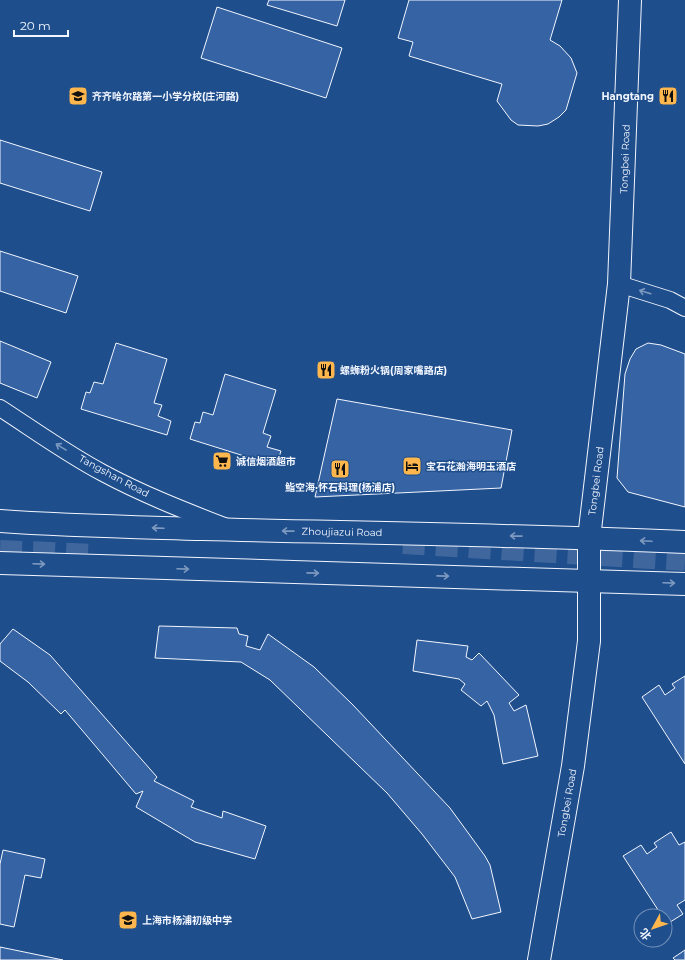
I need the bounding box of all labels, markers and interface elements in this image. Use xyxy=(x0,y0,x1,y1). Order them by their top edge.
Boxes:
scale bar xyxy=(14,12,68,38)
text: 20 m xyxy=(20,18,51,33)
school or university icon: 齐齐哈尔路第一小学分校(庄河路) xyxy=(67,85,89,107)
restaurant icon: Hangtang xyxy=(657,85,679,107)
place label: 齐齐哈尔路第一小学分校(庄河路) xyxy=(92,90,239,103)
place label: Hangtang xyxy=(602,90,654,103)
street label: Tongbei Road xyxy=(617,124,633,194)
one-way arrow xyxy=(639,288,652,295)
restaurant icon: 螺蛳粉火锅(周家嘴路店) xyxy=(315,359,337,381)
place label: 螺蛳粉火锅(周家嘴路店) xyxy=(340,364,447,377)
one-way arrow xyxy=(55,443,67,451)
street label: Tongbei Road xyxy=(585,446,607,516)
supermarket icon: 诚信烟酒超市 xyxy=(211,450,233,472)
street label: Tangshan Road xyxy=(76,452,152,500)
place label: 诚信烟酒超市 xyxy=(236,455,296,468)
hotel icon: 宝石花瀚海明玉酒店 xyxy=(401,455,423,477)
restaurant icon: 鮨空海·怀石料理(杨浦店) xyxy=(329,458,351,480)
place label: 宝石花瀚海明玉酒店 xyxy=(426,460,516,473)
place label: 鮨空海·怀石料理(杨浦店) xyxy=(285,481,395,494)
one-way arrow xyxy=(152,524,165,531)
street label: Zhoujiazui Road xyxy=(301,525,383,539)
one-way arrow xyxy=(282,527,295,535)
one-way arrow xyxy=(510,532,523,540)
one-way arrow xyxy=(640,537,653,544)
one-way arrow xyxy=(32,561,45,568)
one-way arrow xyxy=(176,565,189,573)
one-way arrow xyxy=(306,569,319,577)
one-way arrow xyxy=(436,572,449,580)
one-way arrow xyxy=(662,579,675,587)
street label: Tongbei Road xyxy=(555,768,579,838)
north arrow xyxy=(633,908,673,948)
school or university icon: 上海市杨浦初级中学 xyxy=(117,909,139,931)
place label: 上海市杨浦初级中学 xyxy=(142,914,232,927)
text: 北 xyxy=(636,926,654,943)

